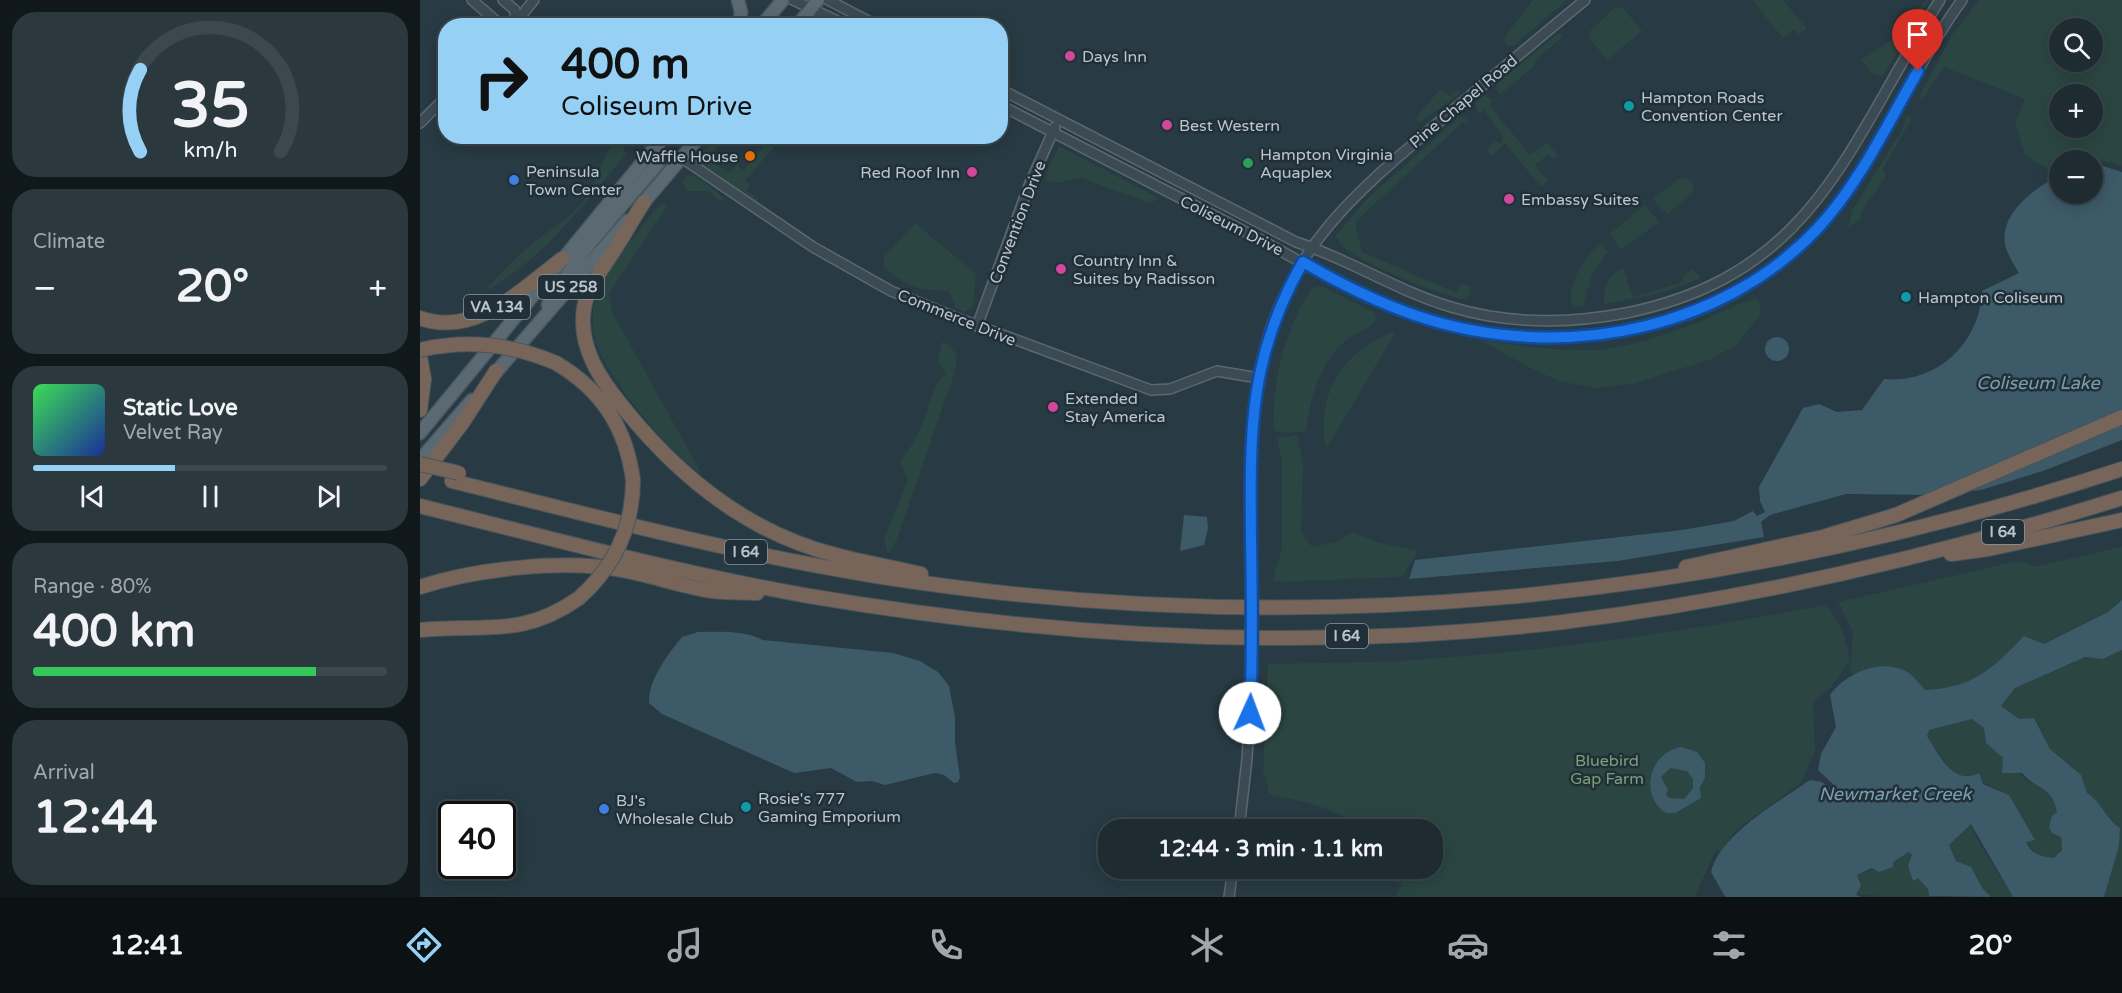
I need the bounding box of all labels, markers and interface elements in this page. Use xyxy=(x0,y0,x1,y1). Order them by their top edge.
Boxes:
pin xyxy=(1892,9,1943,71)
icon: arrive xyxy=(1901,18,1934,51)
map controls xyxy=(2049,18,2103,204)
button: search xyxy=(2049,18,2103,72)
text: 400 m xyxy=(561,39,690,90)
icon: right xyxy=(462,42,540,120)
place label: Days Inn xyxy=(1082,47,1147,67)
marker: Days Inn xyxy=(1063,49,1077,63)
street label: Pine Chapel Road xyxy=(1406,51,1522,153)
text: 35 xyxy=(171,69,249,144)
button: + xyxy=(2049,84,2103,138)
place label: Hampton Roads Convention Center xyxy=(1641,88,1783,126)
text: Coliseum Drive xyxy=(561,90,752,123)
marker: Hampton Roads Convention Center xyxy=(1622,99,1636,113)
place label: Best Western xyxy=(1179,116,1280,136)
marker: Best Western xyxy=(1160,118,1174,132)
text: km/h xyxy=(183,137,237,163)
place label: Hampton Virginia Aquaplex xyxy=(1260,145,1393,183)
place label: Waffle House xyxy=(636,147,738,167)
marker: Waffle House xyxy=(743,149,757,163)
button: − xyxy=(2049,150,2103,204)
marker: Hampton Virginia Aquaplex xyxy=(1241,156,1255,170)
street label: Convention Drive xyxy=(985,158,1051,287)
place label: Peninsula Town Center xyxy=(526,162,622,200)
place label: Red Roof Inn xyxy=(860,163,960,183)
marker: Red Roof Inn xyxy=(965,165,979,179)
marker: Peninsula Town Center xyxy=(507,173,521,187)
place label: Embassy Suites xyxy=(1521,190,1639,210)
street label: Coliseum Drive xyxy=(1177,191,1287,261)
marker: Embassy Suites xyxy=(1502,192,1516,206)
text: Climate xyxy=(33,230,105,254)
place label: Country Inn & Suites by Radisson xyxy=(1073,251,1215,289)
text: 20° xyxy=(176,260,249,314)
marker: Country Inn & Suites by Radisson xyxy=(1054,262,1068,276)
text: − xyxy=(33,269,57,308)
text: + xyxy=(368,269,387,308)
road number: US 258 xyxy=(538,275,604,299)
street label: Commerce Drive xyxy=(894,285,1019,351)
place label: Hampton Coliseum xyxy=(1918,288,2063,308)
marker: Hampton Coliseum xyxy=(1899,290,1913,304)
road number: VA 134 xyxy=(464,295,530,319)
water label: Coliseum Lake xyxy=(1976,372,2101,394)
place label: Extended Stay America xyxy=(1065,389,1165,427)
text: Static Love xyxy=(123,395,238,421)
marker: Extended Stay America xyxy=(1046,400,1060,414)
text: Velvet Ray xyxy=(123,421,223,445)
icon: previous xyxy=(76,480,109,513)
icon: pause xyxy=(194,480,227,513)
icon: next xyxy=(312,480,345,513)
road number: I 64 xyxy=(1982,520,2024,544)
road number: I 64 xyxy=(725,540,767,564)
text: Range · 80% xyxy=(33,575,152,599)
text: 400 km xyxy=(33,605,195,659)
road number: I 64 xyxy=(1326,624,1368,648)
position arrow xyxy=(1218,681,1282,745)
park label: Bluebird Gap Farm xyxy=(1570,751,1644,789)
text: Arrival xyxy=(33,761,95,785)
water label: Newmarket Creek xyxy=(1819,783,1973,805)
place label: Rosie's 777 Gaming Emporium xyxy=(758,789,901,827)
text: 12:44 xyxy=(33,791,158,845)
place label: BJ's Wholesale Club xyxy=(616,791,734,829)
marker: Rosie's 777 Gaming Emporium xyxy=(739,800,753,814)
speed limit sign: 40 xyxy=(438,801,516,879)
marker: BJ's Wholesale Club xyxy=(597,802,611,816)
text: 12:44 · 3 min · 1.1 km xyxy=(1158,836,1383,862)
icon: directions xyxy=(403,924,445,966)
icon: music xyxy=(664,924,706,966)
icon: phone xyxy=(925,924,967,966)
icon: climate xyxy=(1186,924,1228,966)
icon: car xyxy=(1447,924,1489,966)
icon: filters xyxy=(1708,924,1750,966)
text: 12:41 xyxy=(109,929,184,962)
text: 20° xyxy=(1968,929,2013,962)

